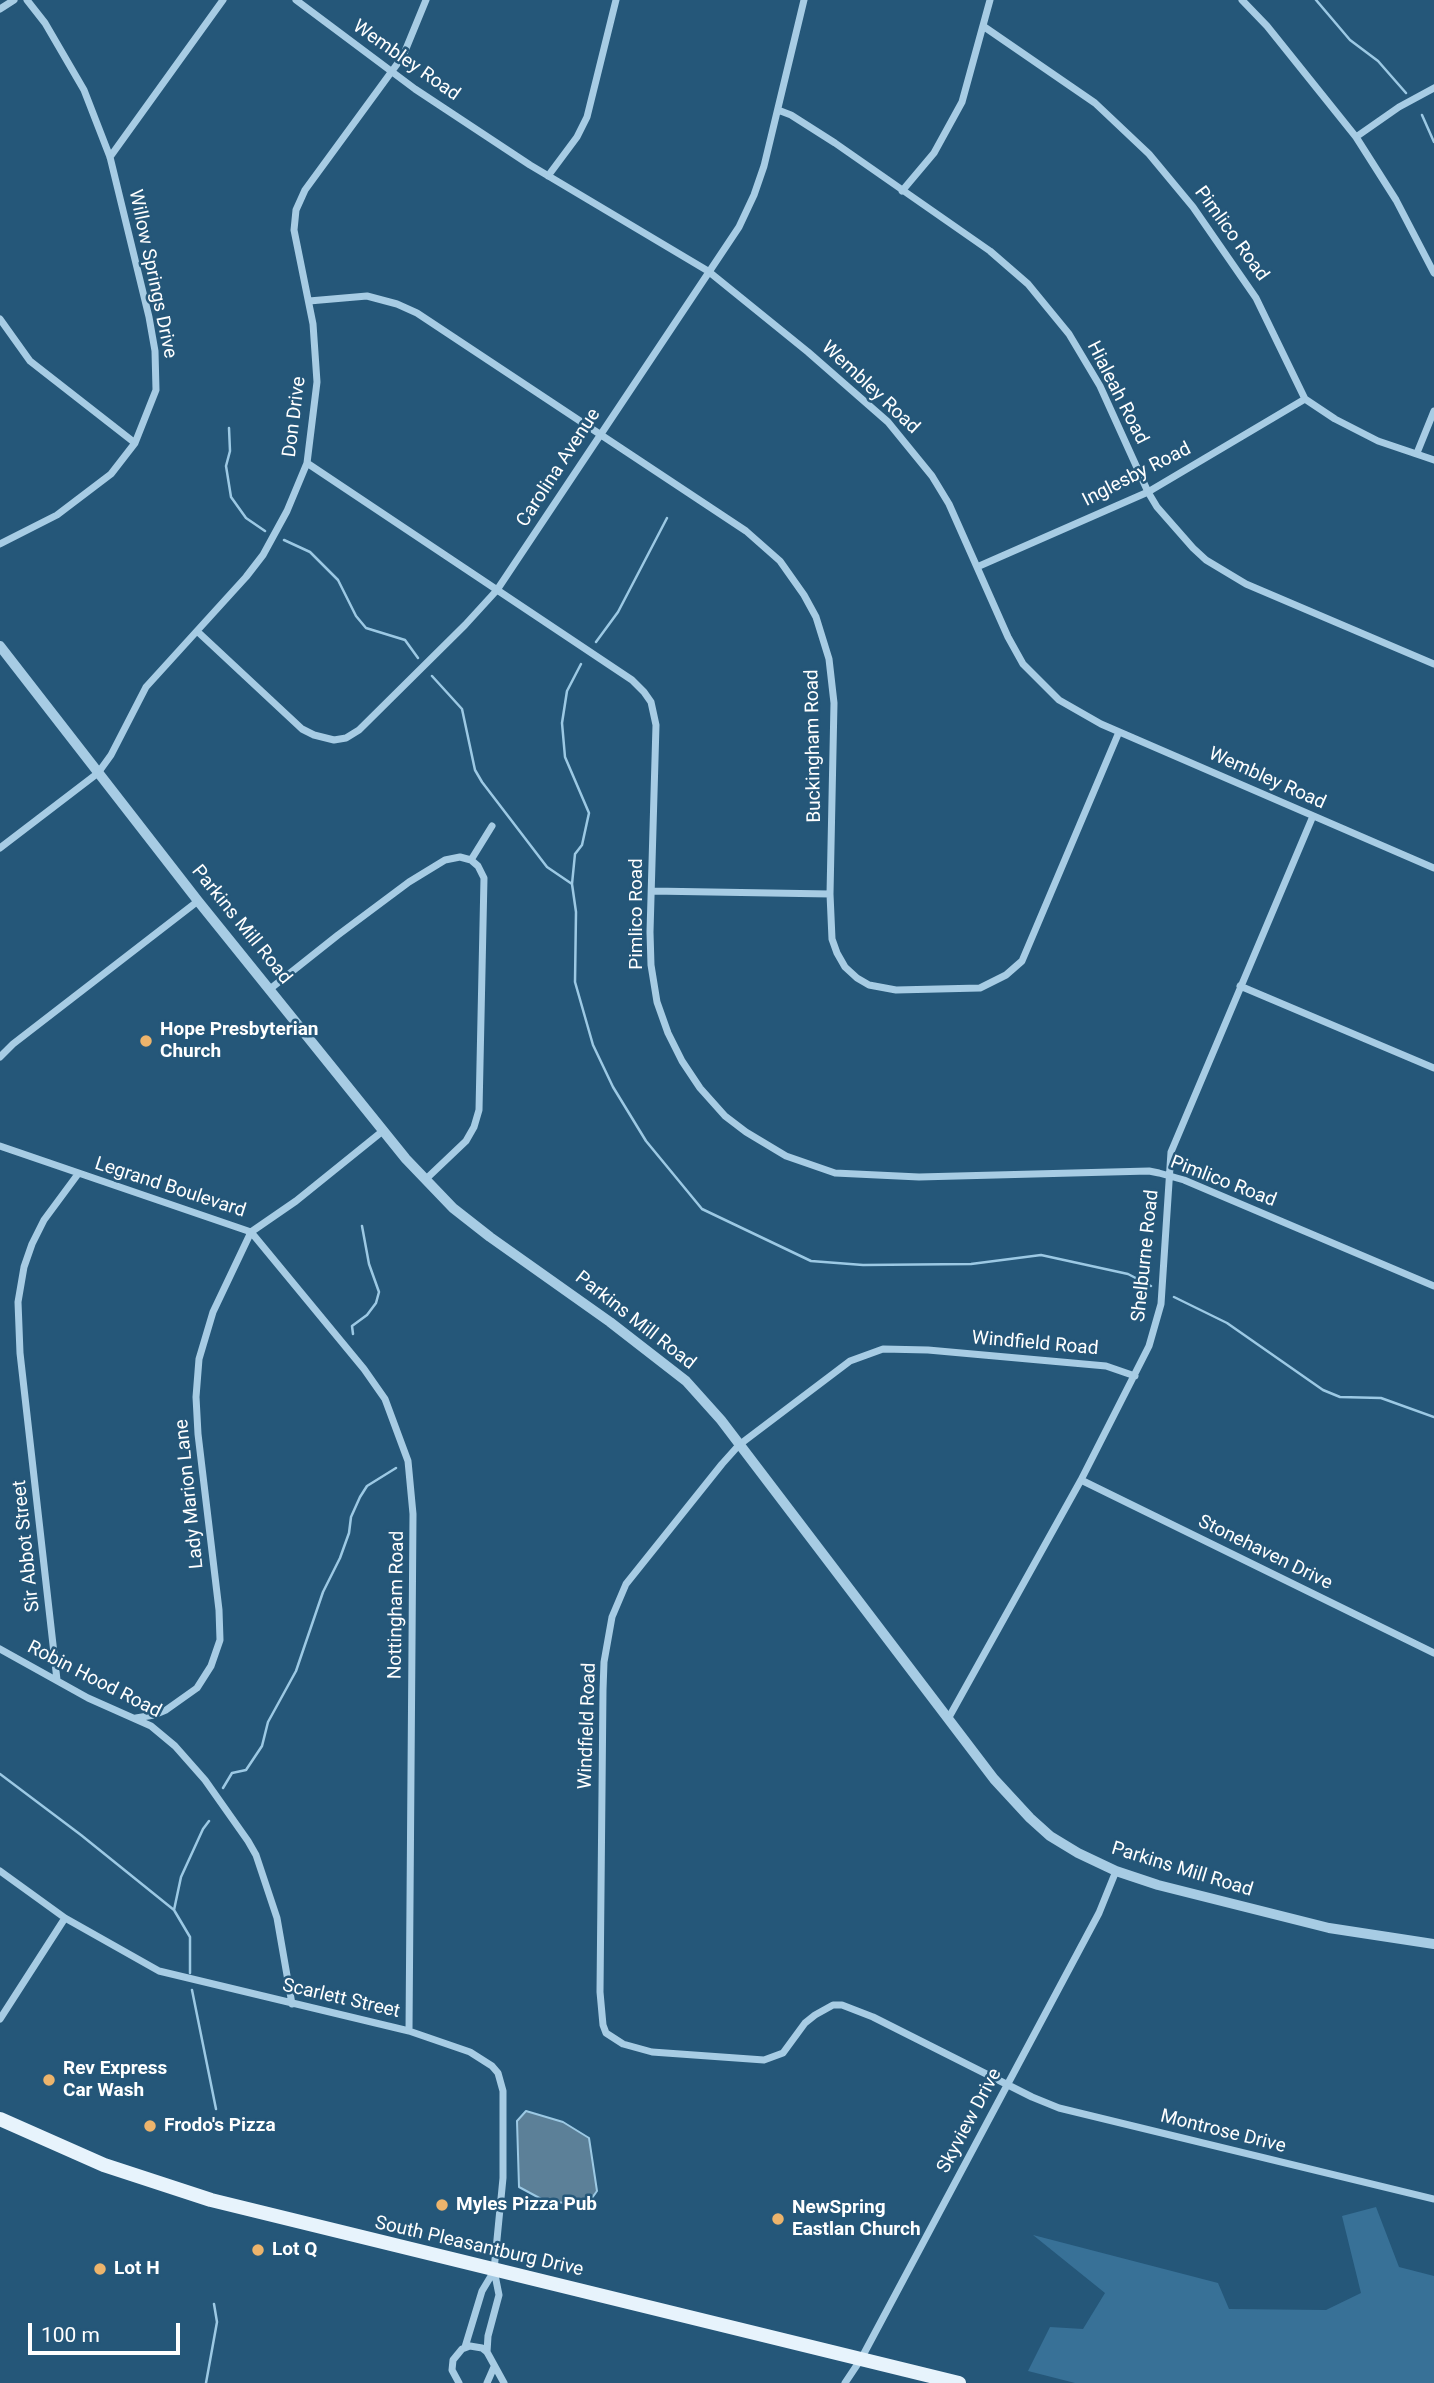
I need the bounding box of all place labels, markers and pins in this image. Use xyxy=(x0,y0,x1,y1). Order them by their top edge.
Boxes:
place label: Hope Presbyterian Church xyxy=(160,1019,319,1063)
marker: Hope Presbyterian Church xyxy=(138,1033,154,1049)
place label: Rev Express Car Wash xyxy=(63,2058,167,2102)
marker: Rev Express Car Wash xyxy=(41,2072,57,2088)
place label: Frodo's Pizza xyxy=(164,2115,276,2137)
marker: Frodo's Pizza xyxy=(142,2118,158,2134)
place label: Myles Pizza Pub xyxy=(456,2194,597,2216)
marker: Myles Pizza Pub xyxy=(434,2197,450,2213)
place label: NewSpring Eastlan Church xyxy=(792,2197,921,2241)
marker: NewSpring Eastlan Church xyxy=(770,2211,786,2227)
place label: Lot Q xyxy=(272,2239,317,2261)
marker: Lot Q xyxy=(250,2242,266,2258)
place label: Lot H xyxy=(114,2258,160,2280)
marker: Lot H xyxy=(92,2261,108,2277)

